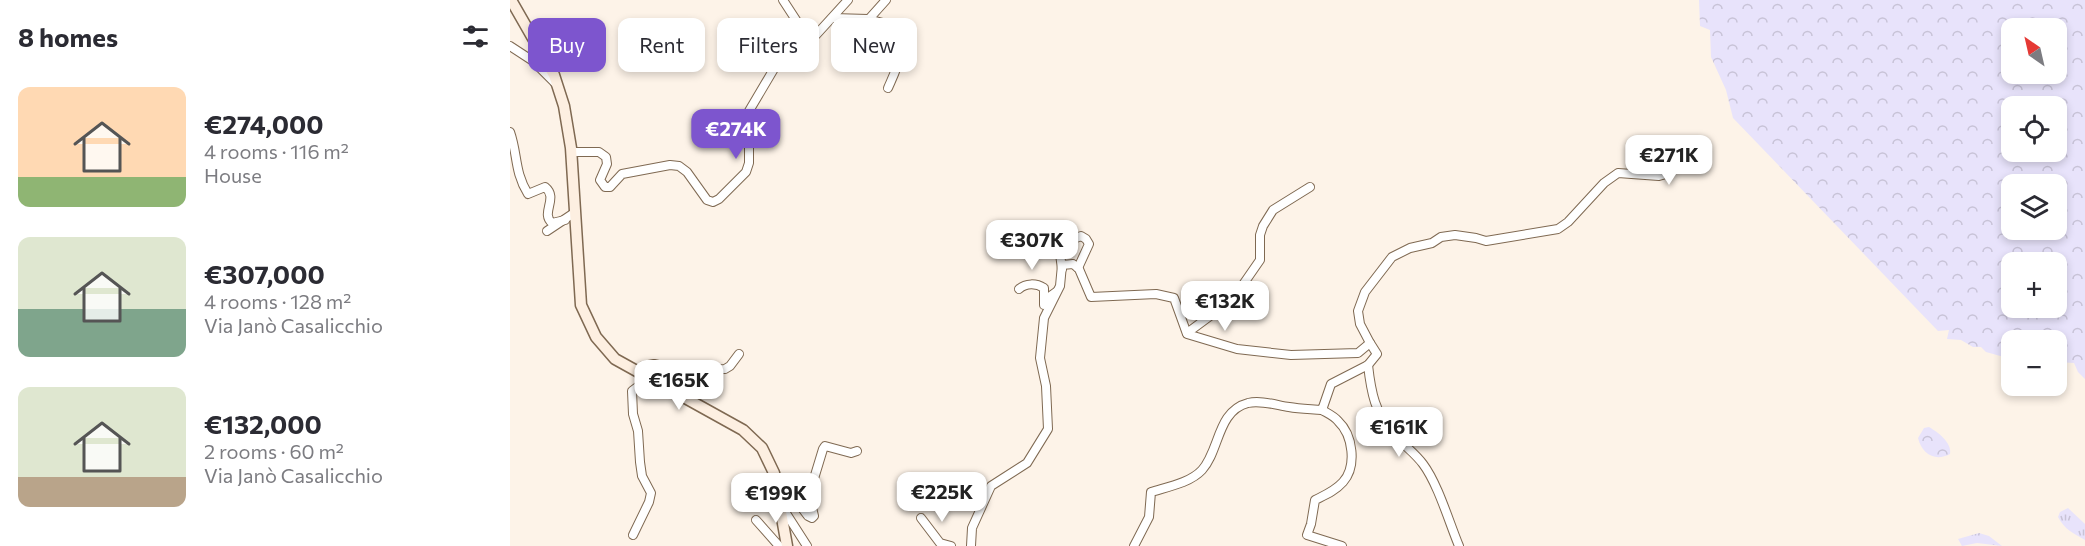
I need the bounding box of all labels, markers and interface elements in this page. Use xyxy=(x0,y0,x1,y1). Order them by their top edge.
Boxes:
chip: Buy xyxy=(528,18,606,72)
chip: Rent xyxy=(618,18,705,72)
chip: Filters xyxy=(717,18,819,72)
chip: New xyxy=(831,18,917,72)
north arrow xyxy=(2001,18,2067,84)
map controls xyxy=(2001,18,2067,396)
icon: filters xyxy=(459,20,492,53)
text: 8 homes xyxy=(18,21,118,52)
button: locate xyxy=(2001,96,2067,162)
text: €274,000 xyxy=(204,108,324,139)
pin: €274K xyxy=(694,109,778,160)
icon: home xyxy=(66,111,138,183)
text: €274K xyxy=(705,116,767,140)
pin: €271K xyxy=(1627,135,1711,186)
text: 4 rooms · 116 m² xyxy=(204,139,349,163)
text: €271K xyxy=(1639,142,1699,166)
text: House xyxy=(204,163,262,187)
button: layers xyxy=(2001,174,2067,240)
pin: €307K xyxy=(990,220,1074,271)
text: €307K xyxy=(1000,227,1064,251)
button: + xyxy=(2001,252,2067,318)
text: €307,000 xyxy=(204,258,325,289)
icon: home xyxy=(66,261,138,333)
pin: €132K xyxy=(1183,281,1267,332)
text: €132K xyxy=(1195,288,1255,312)
text: 4 rooms · 128 m² xyxy=(204,289,351,313)
text: Via Janò Casalicchio xyxy=(204,313,383,337)
button: − xyxy=(2001,330,2067,396)
pin: €165K xyxy=(637,360,721,411)
text: €165K xyxy=(648,367,710,391)
pin: €161K xyxy=(1357,407,1441,458)
text: €132,000 xyxy=(204,408,322,439)
icon: home xyxy=(66,411,138,483)
text: €161K xyxy=(1370,414,1428,438)
text: 2 rooms · 60 m² xyxy=(204,439,344,463)
text: Via Janò Casalicchio xyxy=(204,463,383,487)
pin: €225K xyxy=(900,472,984,523)
pin: €199K xyxy=(734,473,818,524)
text: €225K xyxy=(911,479,973,503)
text: €199K xyxy=(745,480,807,504)

